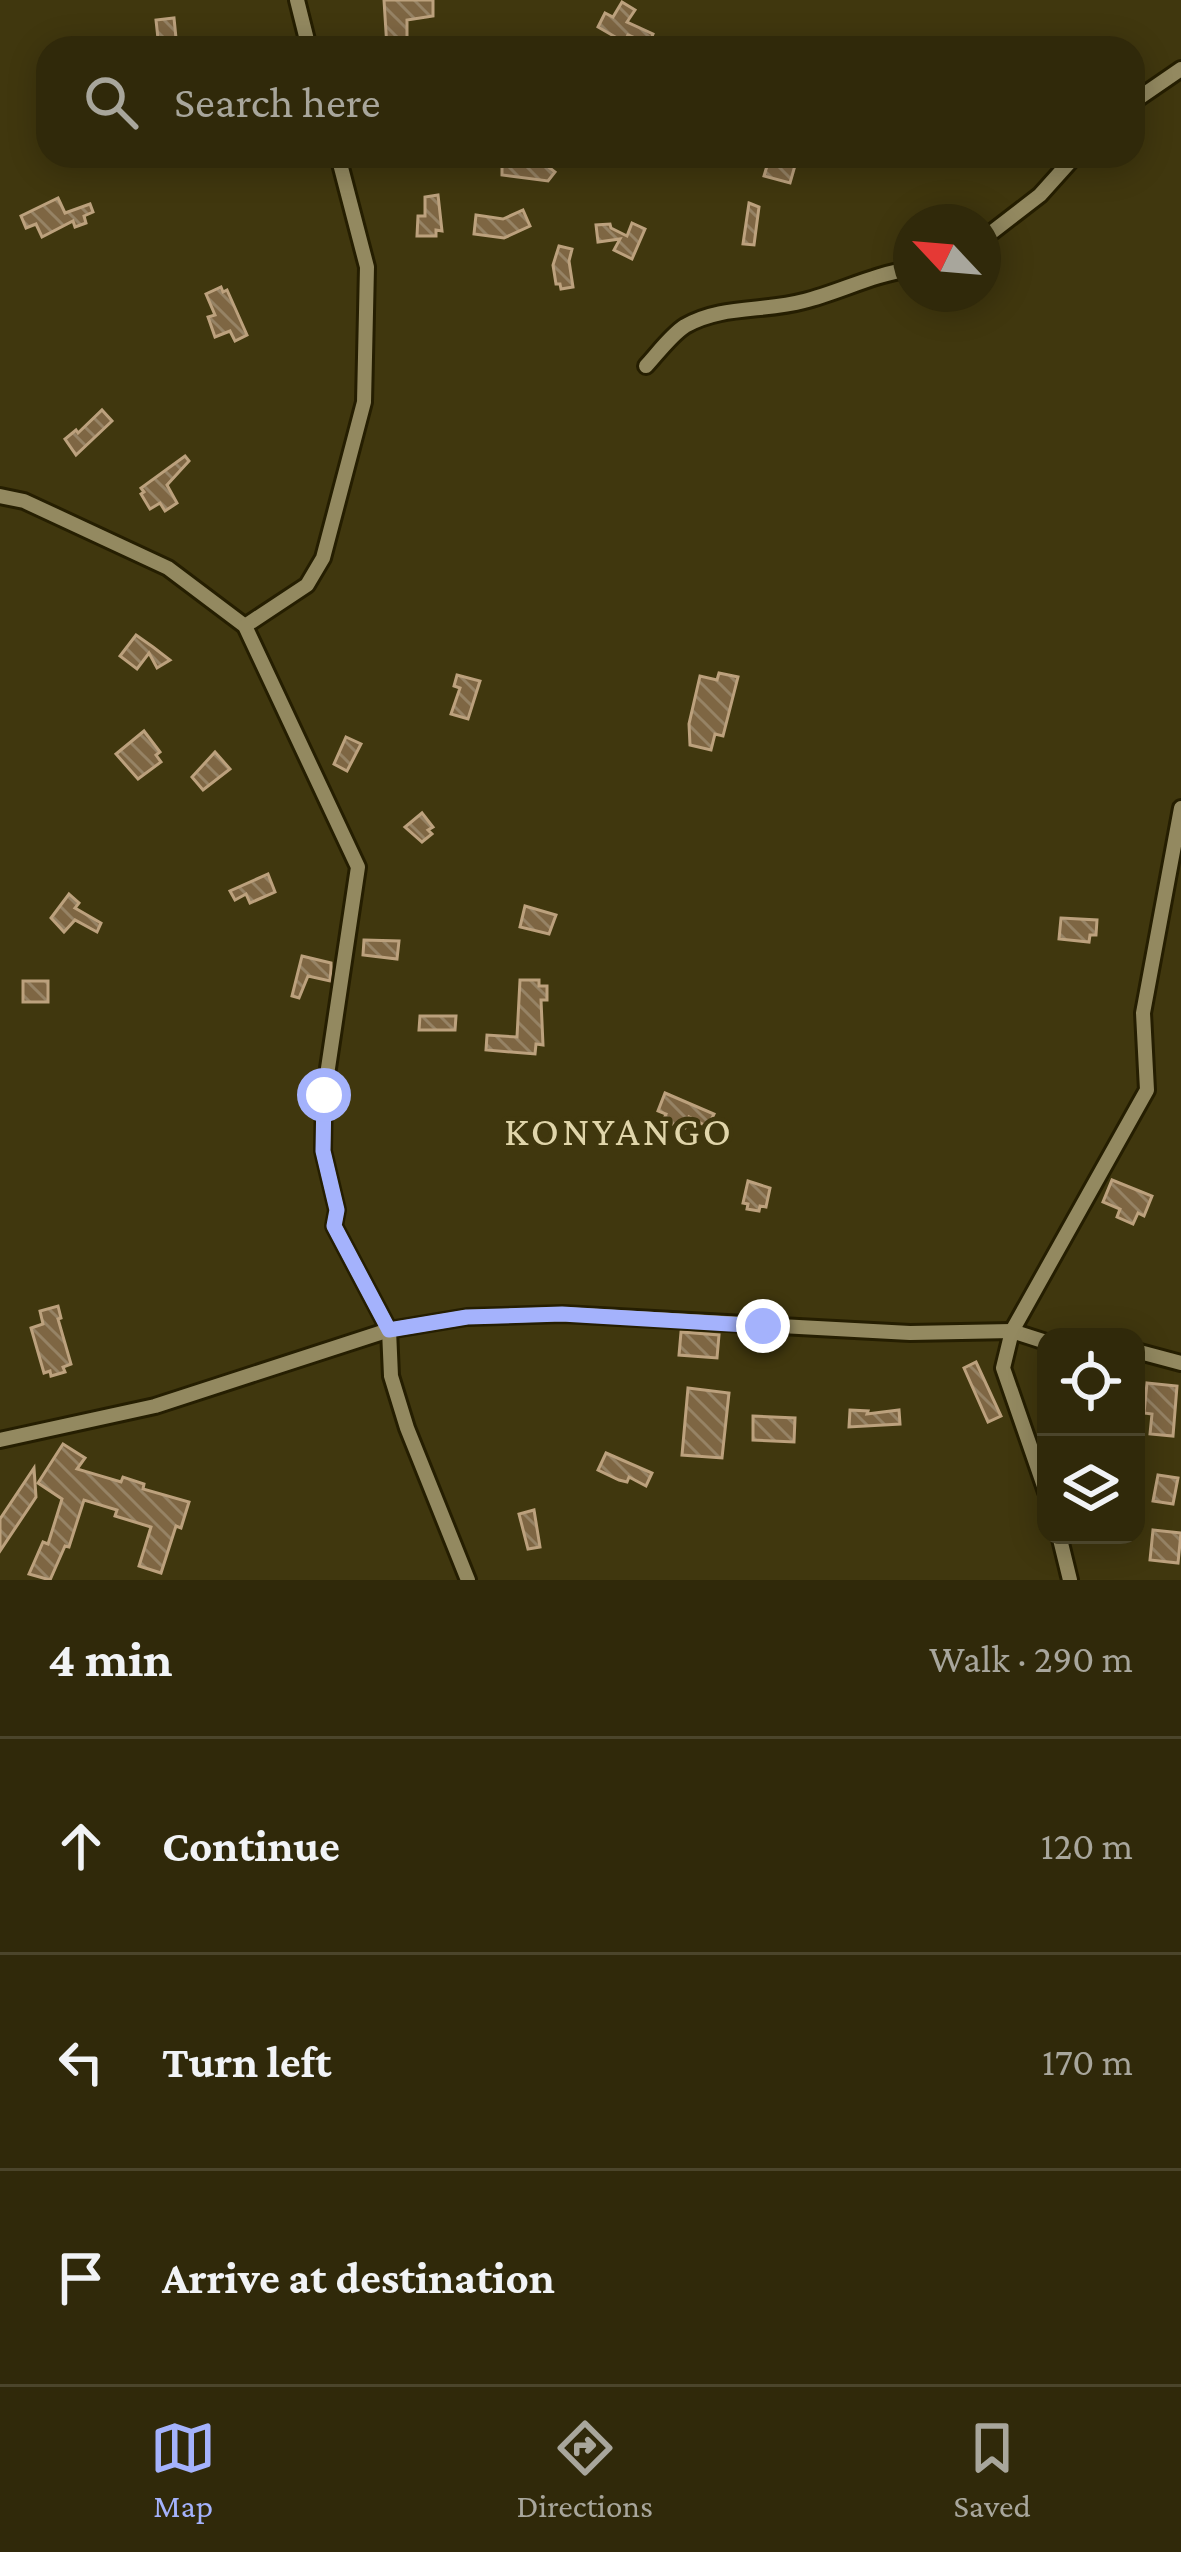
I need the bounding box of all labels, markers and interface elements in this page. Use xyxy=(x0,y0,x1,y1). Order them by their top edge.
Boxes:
search box xyxy=(36,36,1145,168)
icon: search xyxy=(78,69,144,135)
text: Search here xyxy=(174,77,381,127)
north arrow xyxy=(893,204,1001,312)
route start xyxy=(297,1068,351,1122)
district label: KONYANGO xyxy=(504,1107,734,1154)
route end xyxy=(736,1299,790,1353)
map controls xyxy=(1037,1328,1145,1544)
button: locate xyxy=(1037,1328,1145,1436)
button: layers xyxy=(1037,1436,1145,1544)
text: 4 min xyxy=(48,1630,173,1687)
text: Walk · 290 m xyxy=(929,1637,1133,1680)
icon: ahead xyxy=(48,1813,114,1879)
text: Continue xyxy=(162,1821,340,1871)
text: 120 m xyxy=(1041,1824,1133,1867)
icon: left xyxy=(48,2029,114,2095)
text: Turn left xyxy=(162,2037,331,2087)
text: 170 m xyxy=(1042,2040,1133,2083)
icon: arrive xyxy=(48,2245,114,2311)
text: Arrive at destination xyxy=(162,2253,555,2303)
tab: Map xyxy=(150,2415,216,2524)
tab: Directions xyxy=(517,2415,653,2524)
tab: Saved xyxy=(953,2415,1031,2524)

